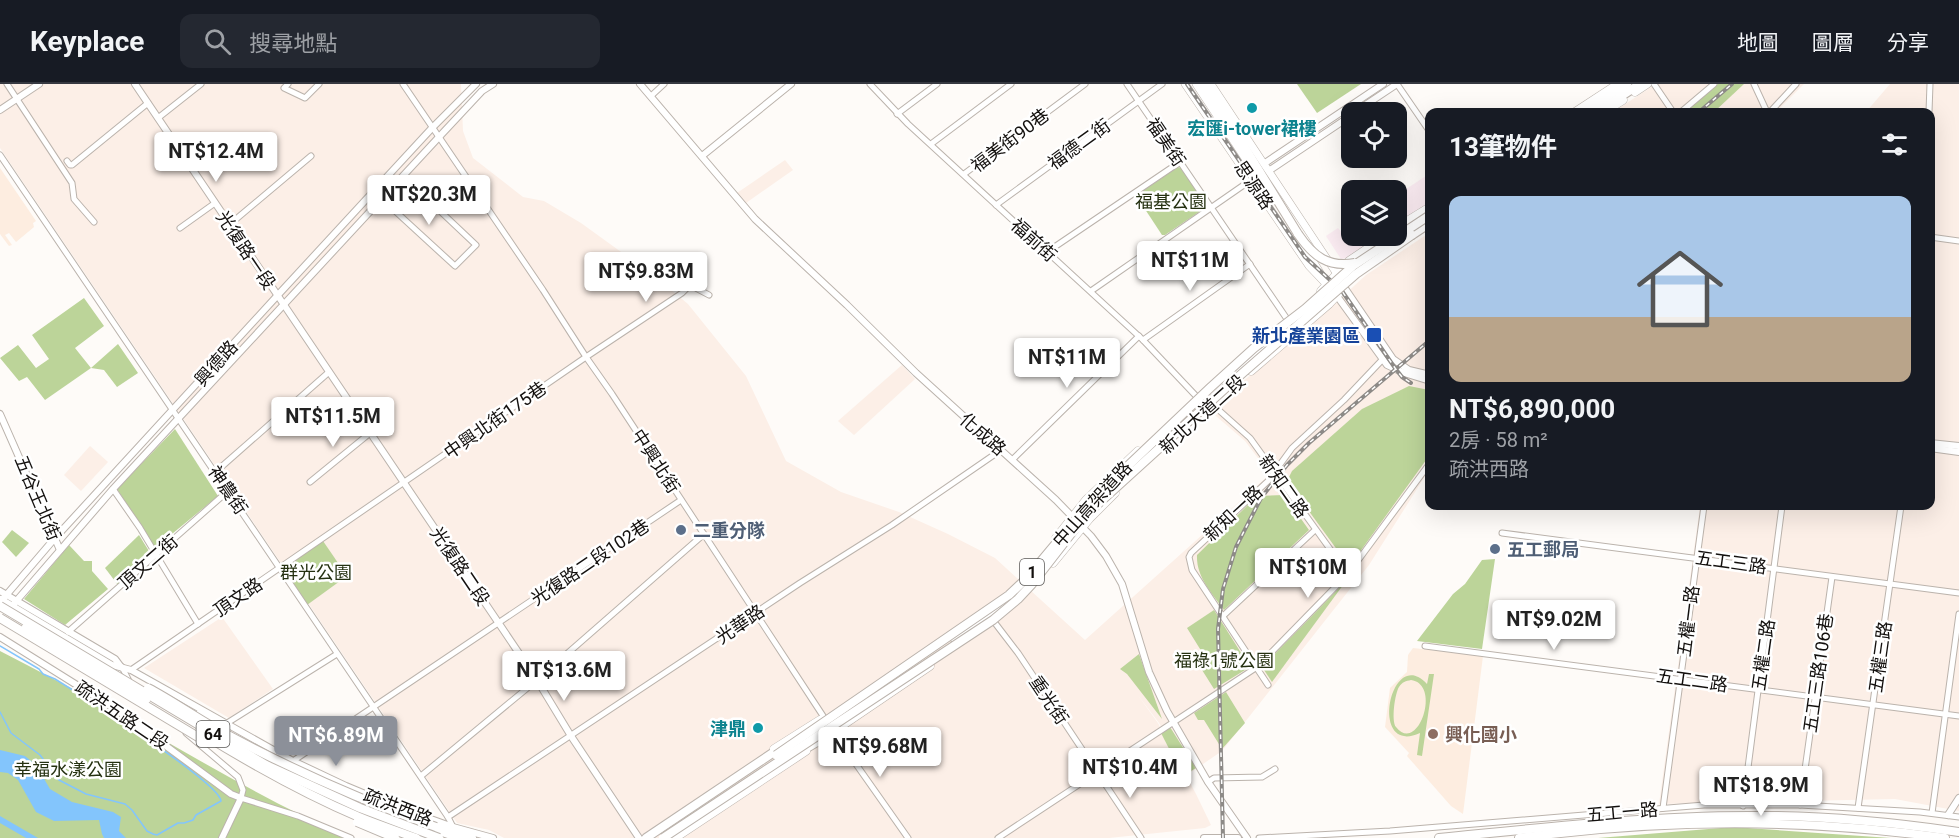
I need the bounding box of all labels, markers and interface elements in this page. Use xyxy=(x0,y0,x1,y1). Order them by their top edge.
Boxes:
search box xyxy=(180,14,600,68)
text: Keyplace xyxy=(30,25,144,58)
icon: search xyxy=(201,25,234,58)
text: 搜尋地點 xyxy=(249,31,337,56)
text: 地圖 xyxy=(1737,31,1779,55)
text: 圖層 xyxy=(1812,31,1854,55)
text: 分享 xyxy=(1887,31,1929,55)
marker: 宏匯i-tower裙樓 xyxy=(1245,101,1259,115)
map controls xyxy=(1341,102,1407,246)
button: locate xyxy=(1341,102,1407,168)
street label: 福美街90巷 xyxy=(967,104,1053,176)
street label: 福德二街 xyxy=(1044,114,1114,174)
street label: 福美街 xyxy=(1142,114,1190,170)
place label: 宏匯i-tower裙樓 xyxy=(1187,118,1317,139)
icon: filters xyxy=(1878,128,1911,161)
pin: NT$12.4M xyxy=(154,132,278,183)
text: 13筆物件 xyxy=(1449,132,1557,162)
text: NT$12.4M xyxy=(168,139,264,163)
street label: 思源路 xyxy=(1230,157,1278,213)
pin: NT$20.3M xyxy=(367,175,491,226)
button: layers xyxy=(1341,180,1407,246)
text: NT$20.3M xyxy=(381,182,477,206)
park label: 福基公園 xyxy=(1135,191,1207,212)
street label: 光復路一段 xyxy=(212,207,280,293)
street label: 福前街 xyxy=(1007,214,1061,266)
icon: home xyxy=(1626,235,1734,343)
pin: NT$11M xyxy=(1141,241,1239,292)
text: NT$11M xyxy=(1151,248,1229,272)
pin: NT$9.83M xyxy=(584,252,708,303)
text: NT$9.83M xyxy=(598,259,694,283)
place label: 新北產業園區 xyxy=(1252,325,1360,346)
marker: 新北產業園區 xyxy=(1365,326,1383,344)
street label: 興德路 xyxy=(190,336,242,390)
pin: NT$11M xyxy=(1018,338,1116,389)
text: NT$11M xyxy=(1028,345,1106,369)
street label: 新北大道二段 xyxy=(1155,370,1249,458)
street label: 中興北街175巷 xyxy=(440,377,550,463)
text: NT$6,890,000 xyxy=(1449,394,1615,424)
pin: NT$11.5M xyxy=(271,397,395,448)
text: NT$11.5M xyxy=(285,404,381,428)
street label: 化成路 xyxy=(956,408,1010,460)
street label: 中興北街 xyxy=(628,425,684,497)
text: 2房 · 58 m² xyxy=(1449,428,1548,452)
street label: 新知二路 xyxy=(1255,450,1313,522)
street label: 五谷王北街 xyxy=(11,452,65,544)
street label: 中山高架道路 xyxy=(1048,457,1136,551)
text: 疏洪西路 xyxy=(1449,457,1529,481)
street label: 神農街 xyxy=(204,462,252,518)
street label: 新知一路 xyxy=(1200,481,1266,545)
street label: 光復路二段102巷 xyxy=(527,515,653,609)
place label: 二重分隊 xyxy=(693,520,765,541)
street label: 光復路二段 xyxy=(426,523,494,609)
marker: 二重分隊 xyxy=(674,523,688,537)
street label: 頂文二街 xyxy=(114,530,182,594)
place label: 五工郵局 xyxy=(1507,539,1579,560)
marker: 五工郵局 xyxy=(1488,542,1502,556)
street label: 五工三路 xyxy=(1694,547,1768,577)
pin: NT$10M xyxy=(1259,548,1357,599)
text: NT$10M xyxy=(1269,555,1347,579)
road number: 1 xyxy=(1020,559,1044,585)
park label: 群光公園 xyxy=(280,562,352,583)
street label: 頂文路 xyxy=(210,573,266,621)
street label: 五權一路 xyxy=(1673,584,1703,658)
street label: 光華路 xyxy=(712,600,768,648)
pin: NT$9.02M xyxy=(1492,600,1616,651)
text: NT$9.02M xyxy=(1506,607,1602,631)
street label: 五工三路106巷 xyxy=(1799,612,1837,734)
street label: 五權二路 xyxy=(1748,618,1778,692)
street label: 五權三路 xyxy=(1865,620,1895,694)
park label: 福祿1號公園 xyxy=(1174,650,1274,671)
pin: NT$13.6M xyxy=(502,651,626,702)
text: NT$13.6M xyxy=(516,658,612,682)
street label: 五工二路 xyxy=(1655,665,1729,695)
street label: 重光街 xyxy=(1025,672,1073,728)
street label: 疏洪五路二段 xyxy=(71,676,173,754)
pin: NT$6.89M xyxy=(274,716,398,767)
place label: 津鼎 xyxy=(710,718,746,739)
road number: 64 xyxy=(196,721,230,747)
marker: 津鼎 xyxy=(751,721,765,735)
text: NT$6.89M xyxy=(288,723,384,747)
place label: 興化國小 xyxy=(1445,724,1517,745)
pin: NT$9.68M xyxy=(818,727,942,778)
marker: 興化國小 xyxy=(1426,727,1440,741)
text: NT$9.68M xyxy=(832,734,928,758)
pin: NT$10.4M xyxy=(1068,748,1192,799)
text: NT$10.4M xyxy=(1082,755,1178,779)
park label: 幸福水漾公園 xyxy=(14,759,122,780)
pin: NT$18.9M xyxy=(1699,766,1823,817)
text: NT$18.9M xyxy=(1713,773,1809,797)
street label: 疏洪西路 xyxy=(361,784,435,830)
street label: 五工一路 xyxy=(1585,798,1659,826)

